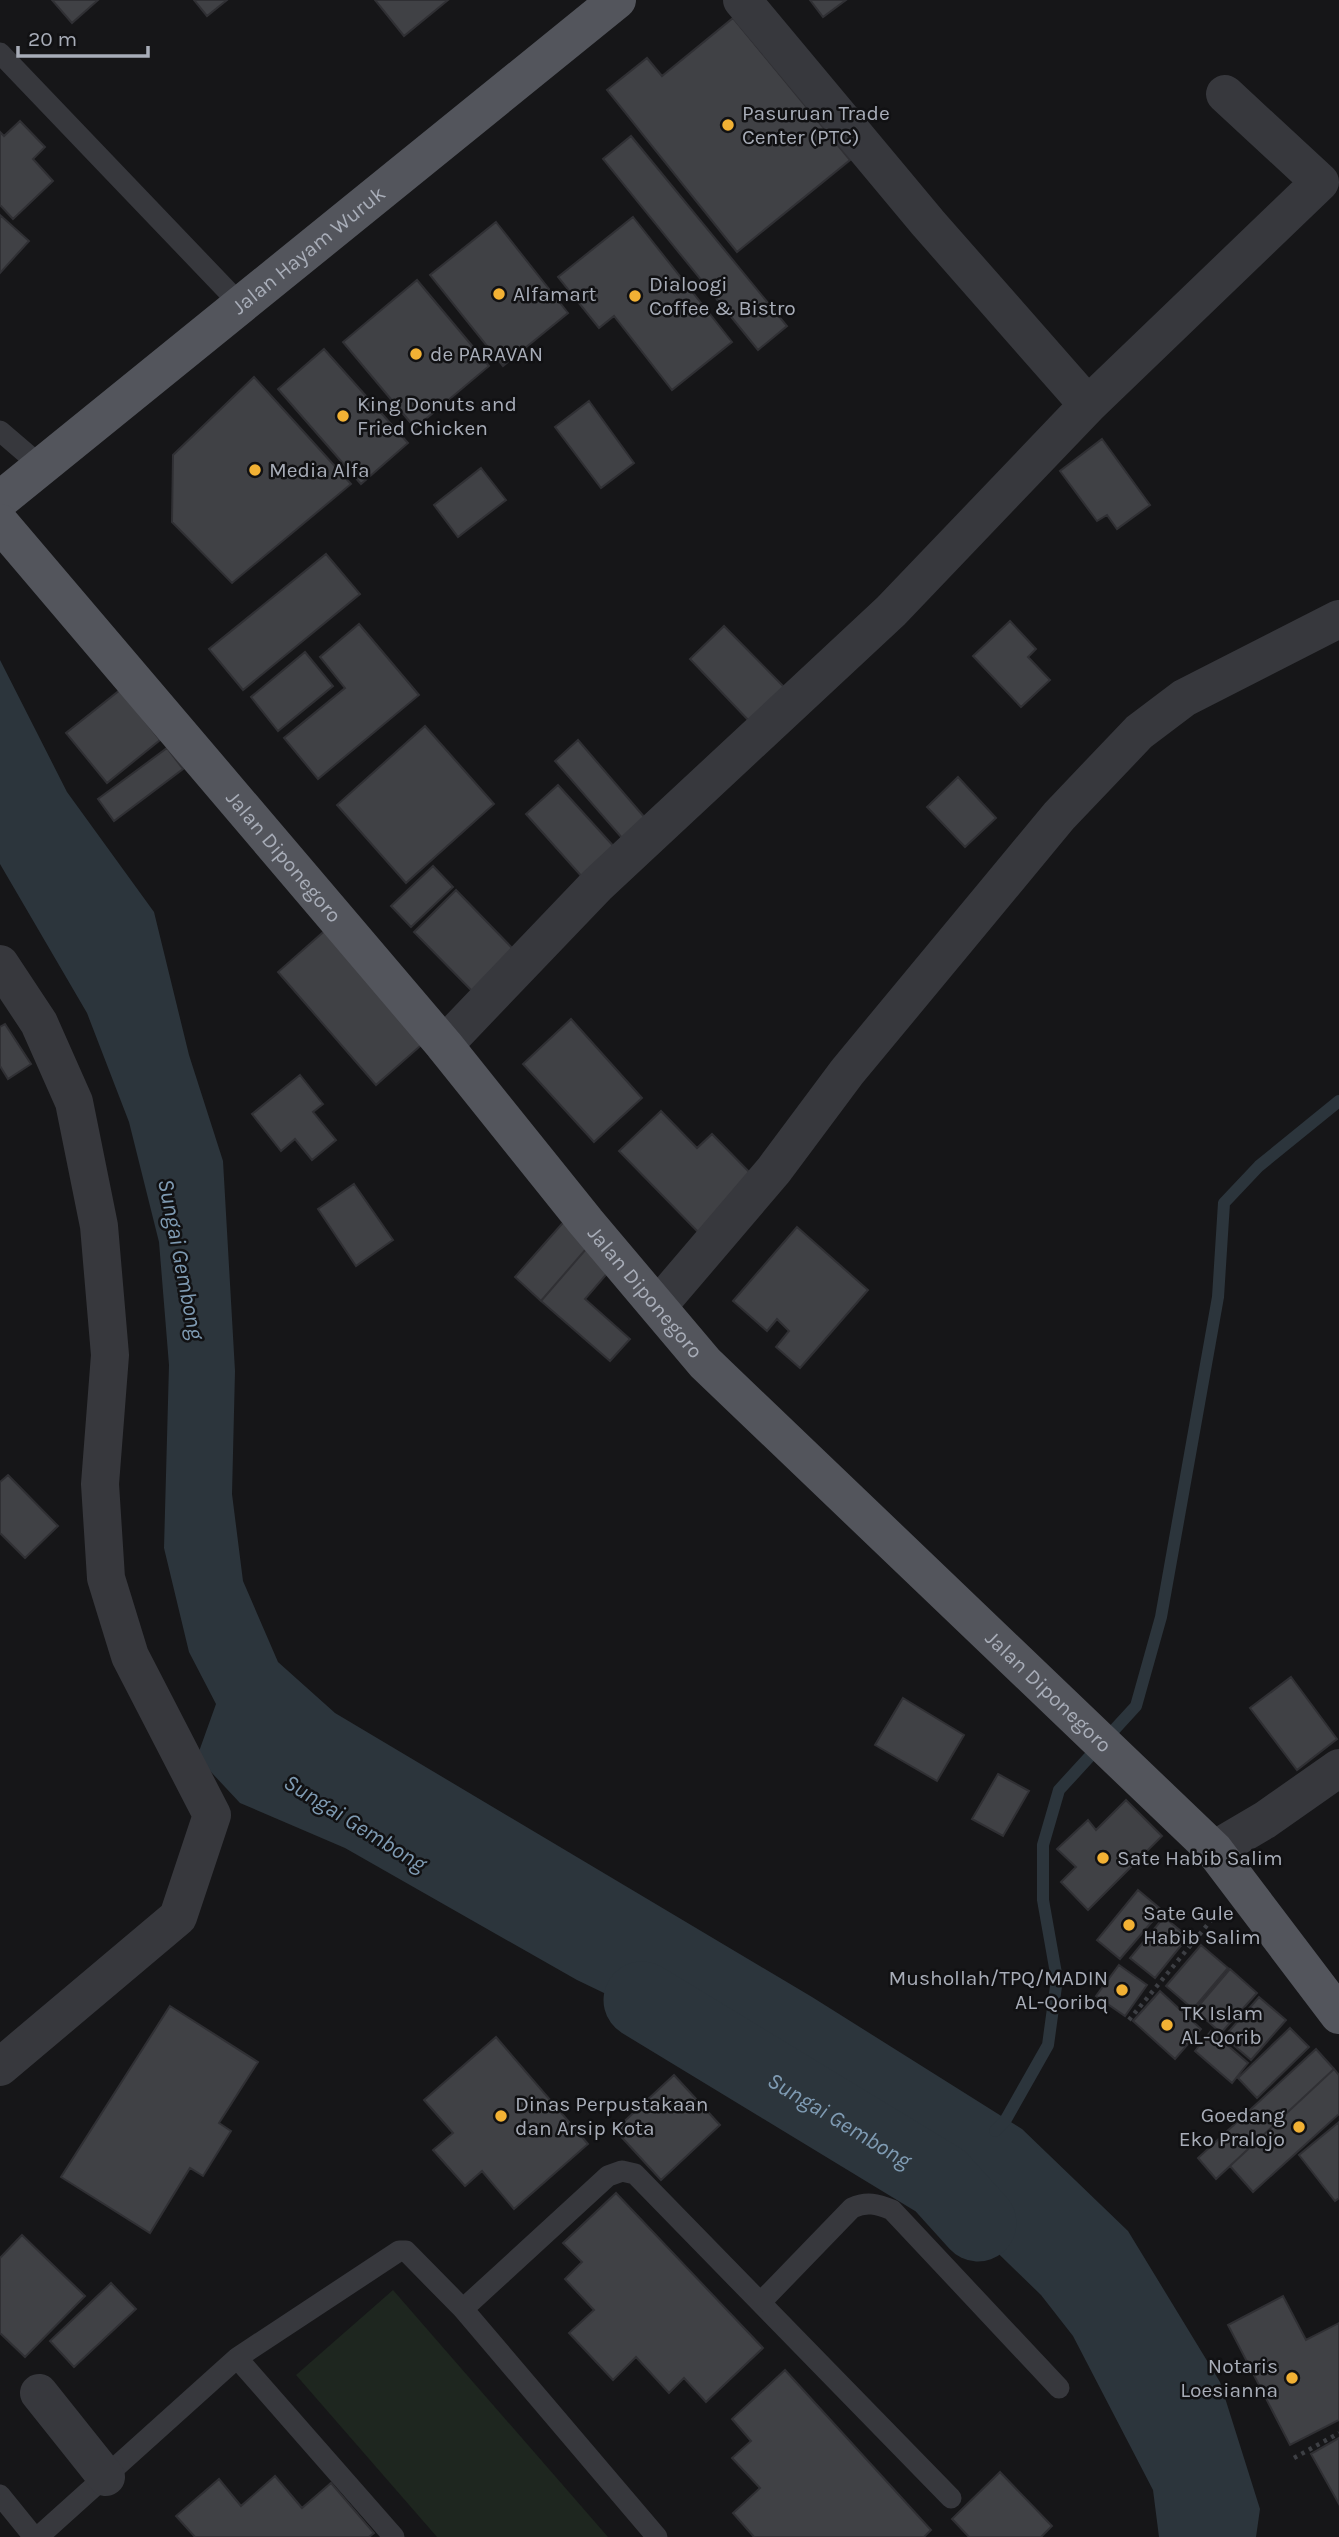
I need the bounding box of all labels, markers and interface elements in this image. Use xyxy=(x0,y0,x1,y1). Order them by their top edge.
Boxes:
scale bar xyxy=(18,14,147,58)
text: 20 m xyxy=(28,27,77,51)
place label: Pasuruan Trade Center (PTC) xyxy=(742,101,890,149)
marker: Pasuruan Trade Center (PTC) xyxy=(720,117,736,133)
street label: Jalan Hayam Wuruk xyxy=(227,181,390,319)
place label: Dialoogi Coffee & Bistro xyxy=(649,272,796,320)
place label: Alfamart xyxy=(513,282,596,306)
marker: Alfamart xyxy=(491,286,507,302)
marker: Dialoogi Coffee & Bistro xyxy=(627,288,643,304)
place label: de PARAVAN xyxy=(430,342,543,366)
marker: de PARAVAN xyxy=(408,346,424,362)
place label: King Donuts and Fried Chicken xyxy=(357,392,517,440)
marker: King Donuts and Fried Chicken xyxy=(335,408,351,424)
place label: Media Alfa xyxy=(269,458,370,482)
marker: Media Alfa xyxy=(247,462,263,478)
street label: Jalan Diponegoro xyxy=(221,786,346,927)
water label: Sungai Gembong xyxy=(152,1177,210,1343)
street label: Jalan Diponegoro xyxy=(583,1221,708,1363)
street label: Jalan Diponegoro xyxy=(981,1626,1116,1757)
water label: Sungai Gembong xyxy=(279,1768,432,1878)
place label: Sate Habib Salim xyxy=(1117,1846,1283,1870)
marker: Sate Habib Salim xyxy=(1095,1850,1111,1866)
place label: Sate Gule Habib Salim xyxy=(1143,1901,1261,1949)
marker: Sate Gule Habib Salim xyxy=(1121,1917,1137,1933)
place label: Mushollah/TPQ/MADIN AL-Qoribq xyxy=(888,1966,1108,2014)
marker: Mushollah/TPQ/MADIN AL-Qoribq xyxy=(1114,1982,1130,1998)
place label: TK Islam AL-Qorib xyxy=(1181,2001,1263,2049)
marker: TK Islam AL-Qorib xyxy=(1159,2017,1175,2033)
water label: Sungai Gembong xyxy=(763,2066,917,2174)
place label: Dinas Perpustakaan dan Arsip Kota xyxy=(515,2092,708,2140)
place label: Goedang Eko Pralojo xyxy=(1179,2103,1285,2151)
marker: Dinas Perpustakaan dan Arsip Kota xyxy=(493,2108,509,2124)
marker: Goedang Eko Pralojo xyxy=(1291,2119,1307,2135)
place label: Notaris Loesianna xyxy=(1180,2354,1278,2402)
marker: Notaris Loesianna xyxy=(1284,2370,1300,2386)

